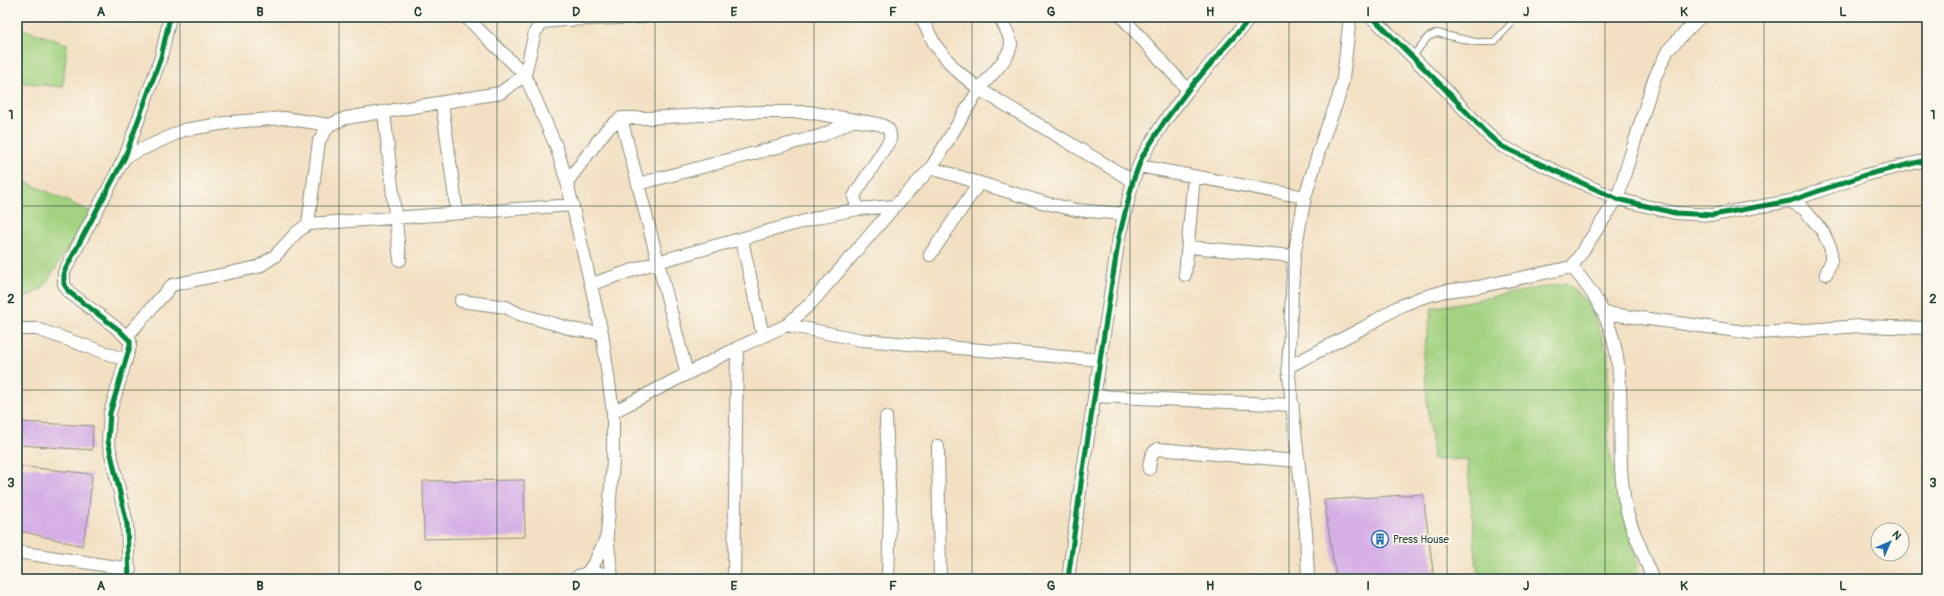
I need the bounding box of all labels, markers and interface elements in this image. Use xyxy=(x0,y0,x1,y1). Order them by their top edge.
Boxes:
text: A xyxy=(97,4,106,20)
text: B xyxy=(256,4,264,20)
text: C xyxy=(414,4,422,20)
text: D xyxy=(572,4,580,20)
text: E xyxy=(731,4,738,20)
text: F xyxy=(889,4,897,20)
text: G xyxy=(1047,4,1056,20)
text: H xyxy=(1206,4,1214,20)
text: I xyxy=(1366,4,1370,20)
text: J xyxy=(1523,4,1529,20)
text: K xyxy=(1680,4,1688,20)
text: L xyxy=(1839,4,1847,20)
text: 1 xyxy=(8,107,14,123)
text: 1 xyxy=(1930,107,1936,123)
text: 2 xyxy=(7,291,15,307)
text: 2 xyxy=(1929,291,1937,307)
text: 3 xyxy=(7,475,15,491)
text: 3 xyxy=(1929,475,1937,491)
north arrow xyxy=(1870,522,1910,562)
text: N xyxy=(1889,528,1904,543)
building icon: Press House xyxy=(1370,529,1390,549)
place label: Press House xyxy=(1393,533,1450,546)
text: A xyxy=(97,578,106,594)
text: B xyxy=(256,578,264,594)
text: C xyxy=(414,578,422,594)
text: D xyxy=(572,578,580,594)
text: E xyxy=(731,578,738,594)
text: F xyxy=(889,578,897,594)
text: G xyxy=(1047,578,1056,594)
text: H xyxy=(1206,578,1214,594)
text: I xyxy=(1366,578,1370,594)
text: J xyxy=(1523,578,1529,594)
text: K xyxy=(1680,578,1688,594)
text: L xyxy=(1839,578,1847,594)

